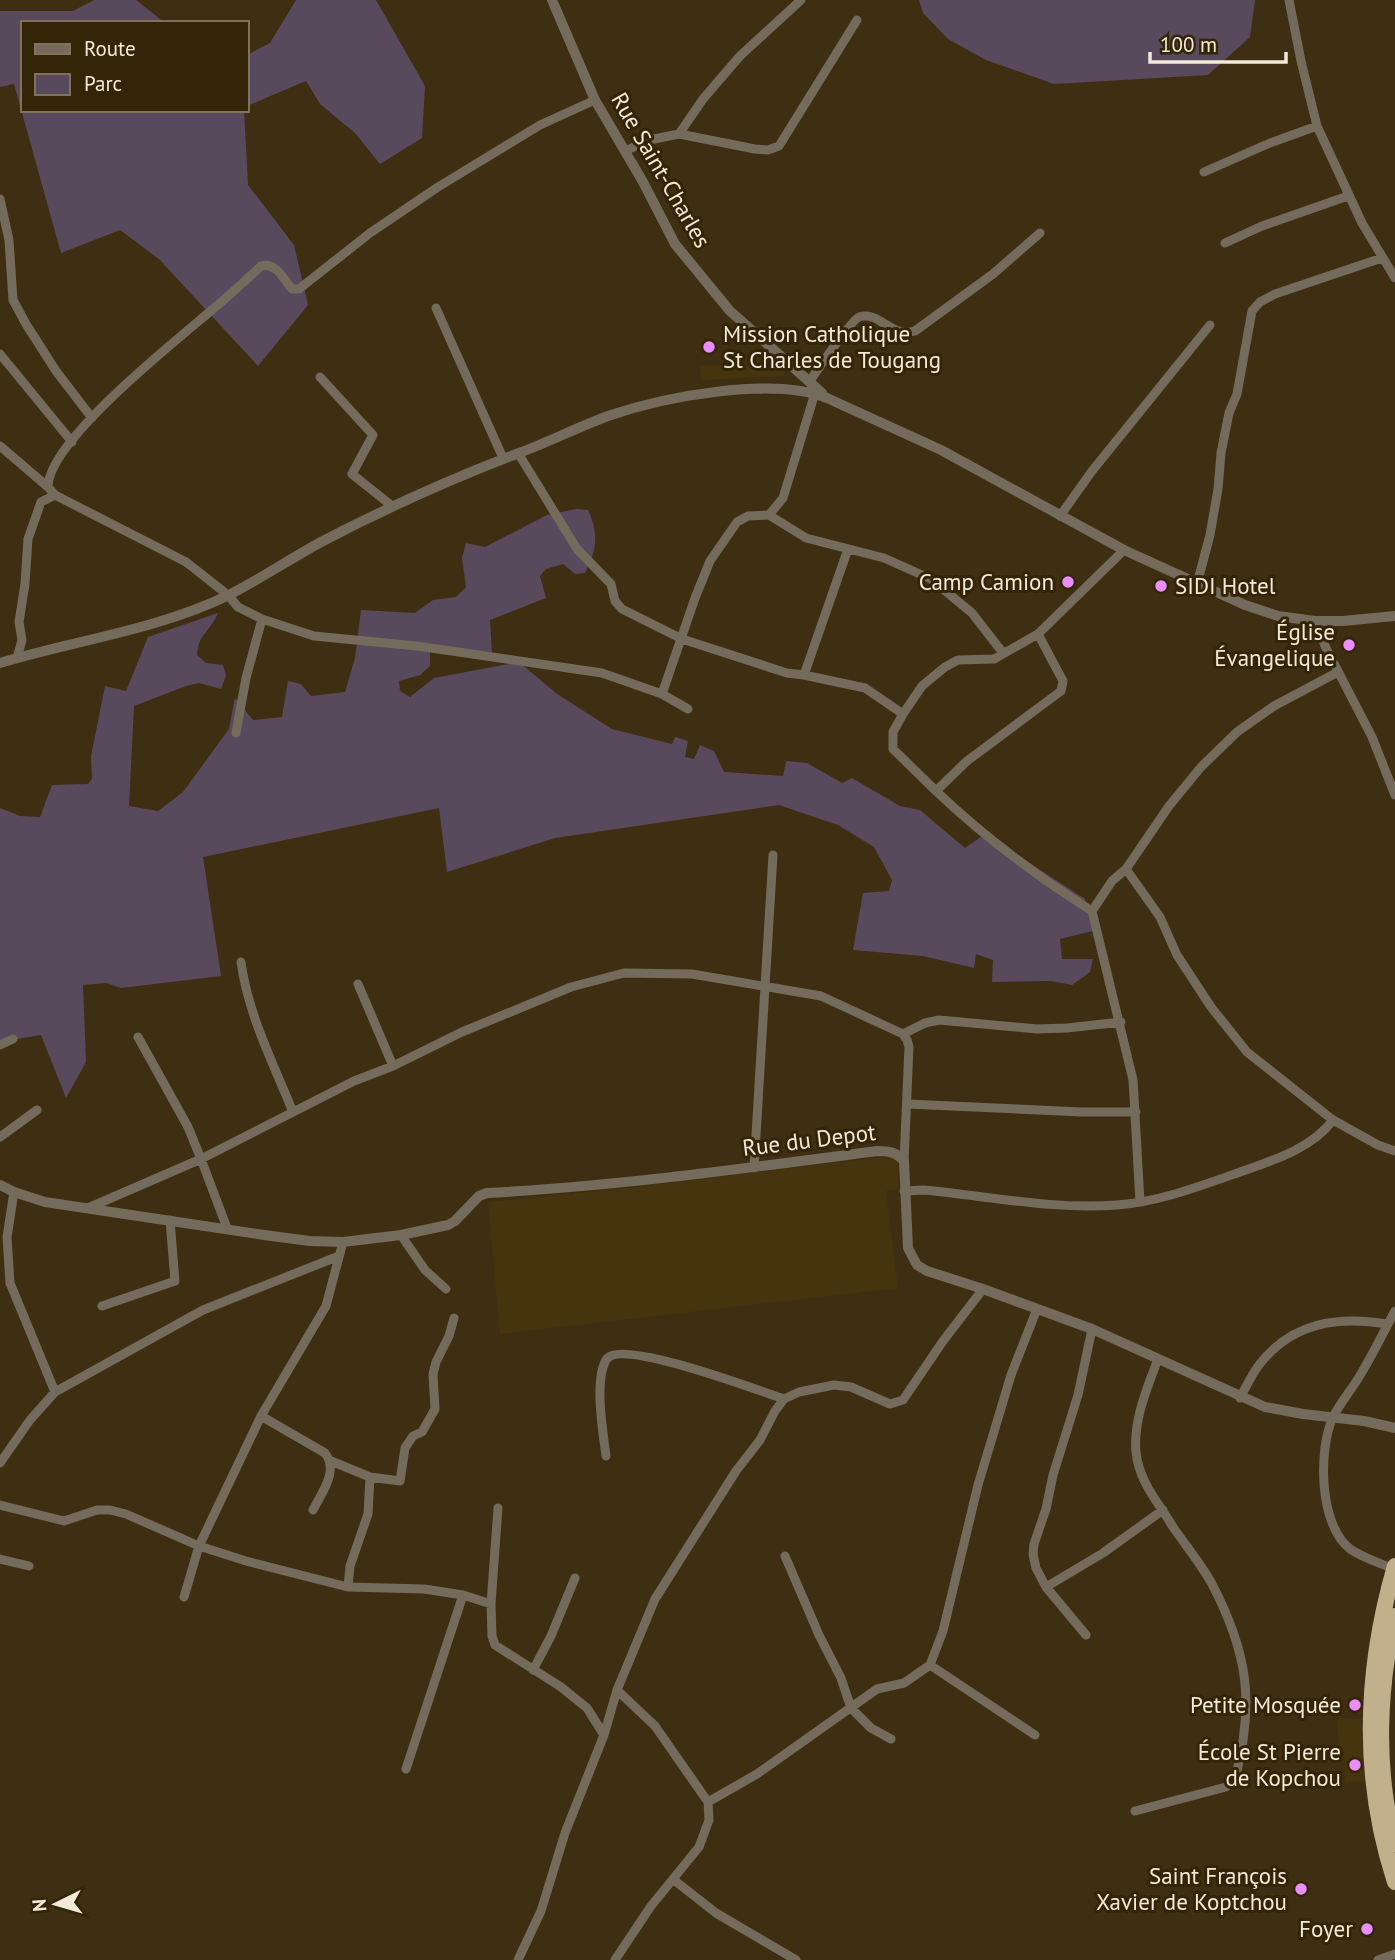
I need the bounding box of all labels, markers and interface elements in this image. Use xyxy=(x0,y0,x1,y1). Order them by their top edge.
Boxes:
legend xyxy=(21,21,248,112)
scale bar xyxy=(1150,21,1286,65)
text: 100 m xyxy=(1160,31,1217,58)
text: Route xyxy=(84,35,136,62)
text: Parc xyxy=(84,70,122,97)
street label: Rue Saint-Charles xyxy=(605,87,718,253)
place label: Mission Catholique St Charles de Tougang xyxy=(723,319,941,374)
marker: Mission Catholique St Charles de Tougang xyxy=(701,339,717,355)
place label: Camp Camion xyxy=(919,567,1054,596)
place label: SIDI Hotel xyxy=(1175,571,1276,600)
marker: Camp Camion xyxy=(1060,574,1076,590)
marker: SIDI Hotel xyxy=(1153,578,1169,594)
place label: Église Évangelique xyxy=(1214,617,1335,672)
marker: Église Évangelique xyxy=(1341,637,1357,653)
street label: Rue du Depot xyxy=(741,1117,877,1162)
place label: Petite Mosquée xyxy=(1190,1690,1341,1719)
marker: Petite Mosquée xyxy=(1347,1697,1363,1713)
place label: École St Pierre de Kopchou xyxy=(1198,1737,1341,1792)
marker: École St Pierre de Kopchou xyxy=(1347,1757,1363,1773)
place label: Saint François Xavier de Koptchou xyxy=(1096,1861,1287,1916)
north arrow xyxy=(21,1869,91,1939)
marker: Saint François Xavier de Koptchou xyxy=(1293,1881,1309,1897)
text: N xyxy=(27,1898,52,1913)
place label: Foyer xyxy=(1299,1914,1353,1943)
marker: Foyer xyxy=(1359,1921,1375,1937)

